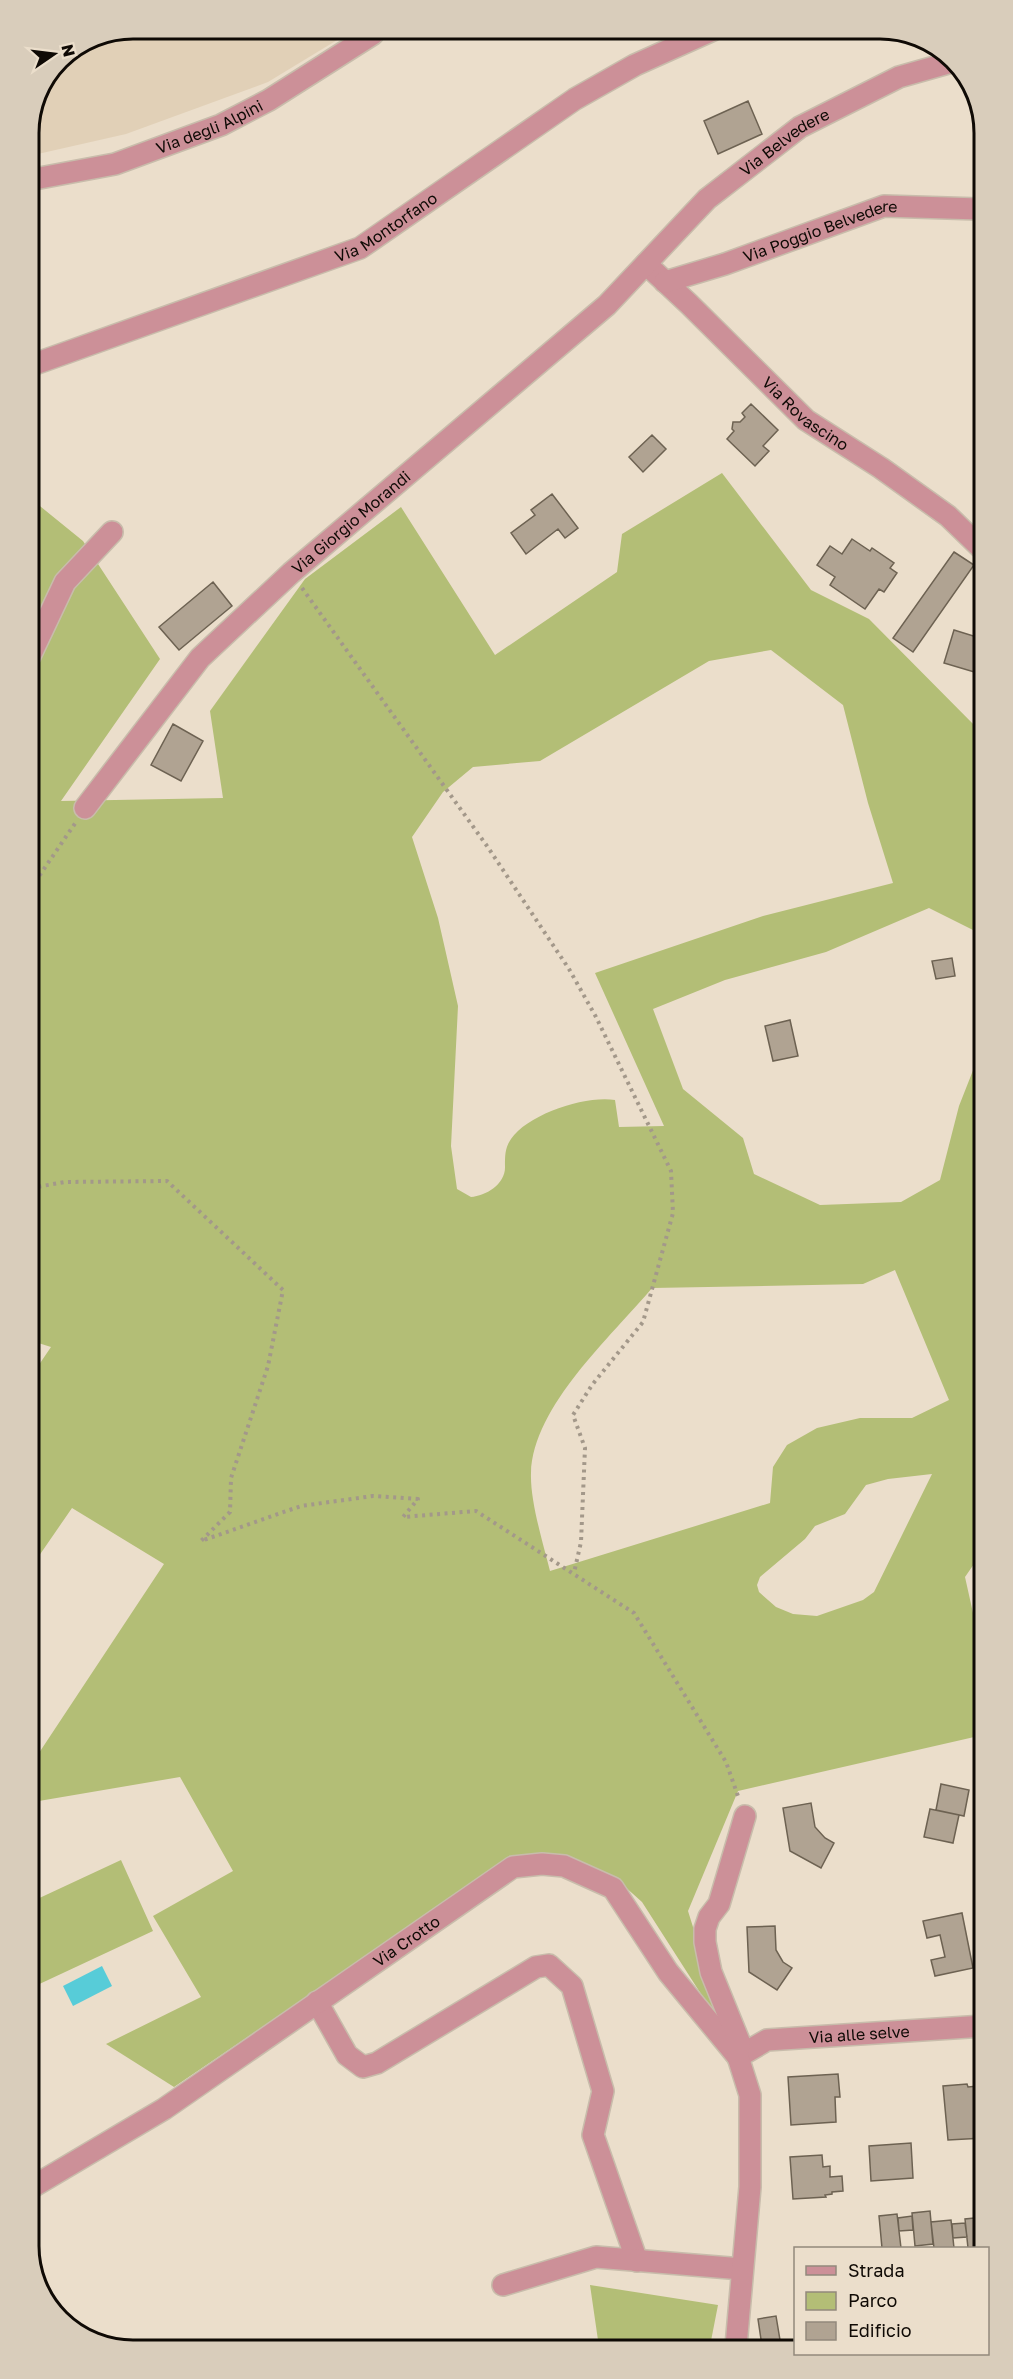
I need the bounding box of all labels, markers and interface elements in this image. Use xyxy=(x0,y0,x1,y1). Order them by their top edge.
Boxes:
north arrow xyxy=(24,24,84,84)
text: N xyxy=(57,42,80,59)
street label: Via degli Alpini xyxy=(153,95,266,158)
street label: Via Belvedere xyxy=(735,104,833,180)
street label: Via Montorfano xyxy=(332,188,441,266)
street label: Via Poggio Belvedere xyxy=(740,196,898,267)
street label: Via Rovascino xyxy=(758,372,853,455)
street label: Via Giorgio Morandi xyxy=(287,466,414,578)
street label: Via Crotto xyxy=(369,1911,444,1971)
street label: Via alle selve xyxy=(808,2021,910,2047)
legend xyxy=(794,2247,989,2355)
text: Strada xyxy=(848,2259,905,2281)
text: Parco xyxy=(848,2289,897,2311)
text: Edificio xyxy=(848,2319,912,2341)

